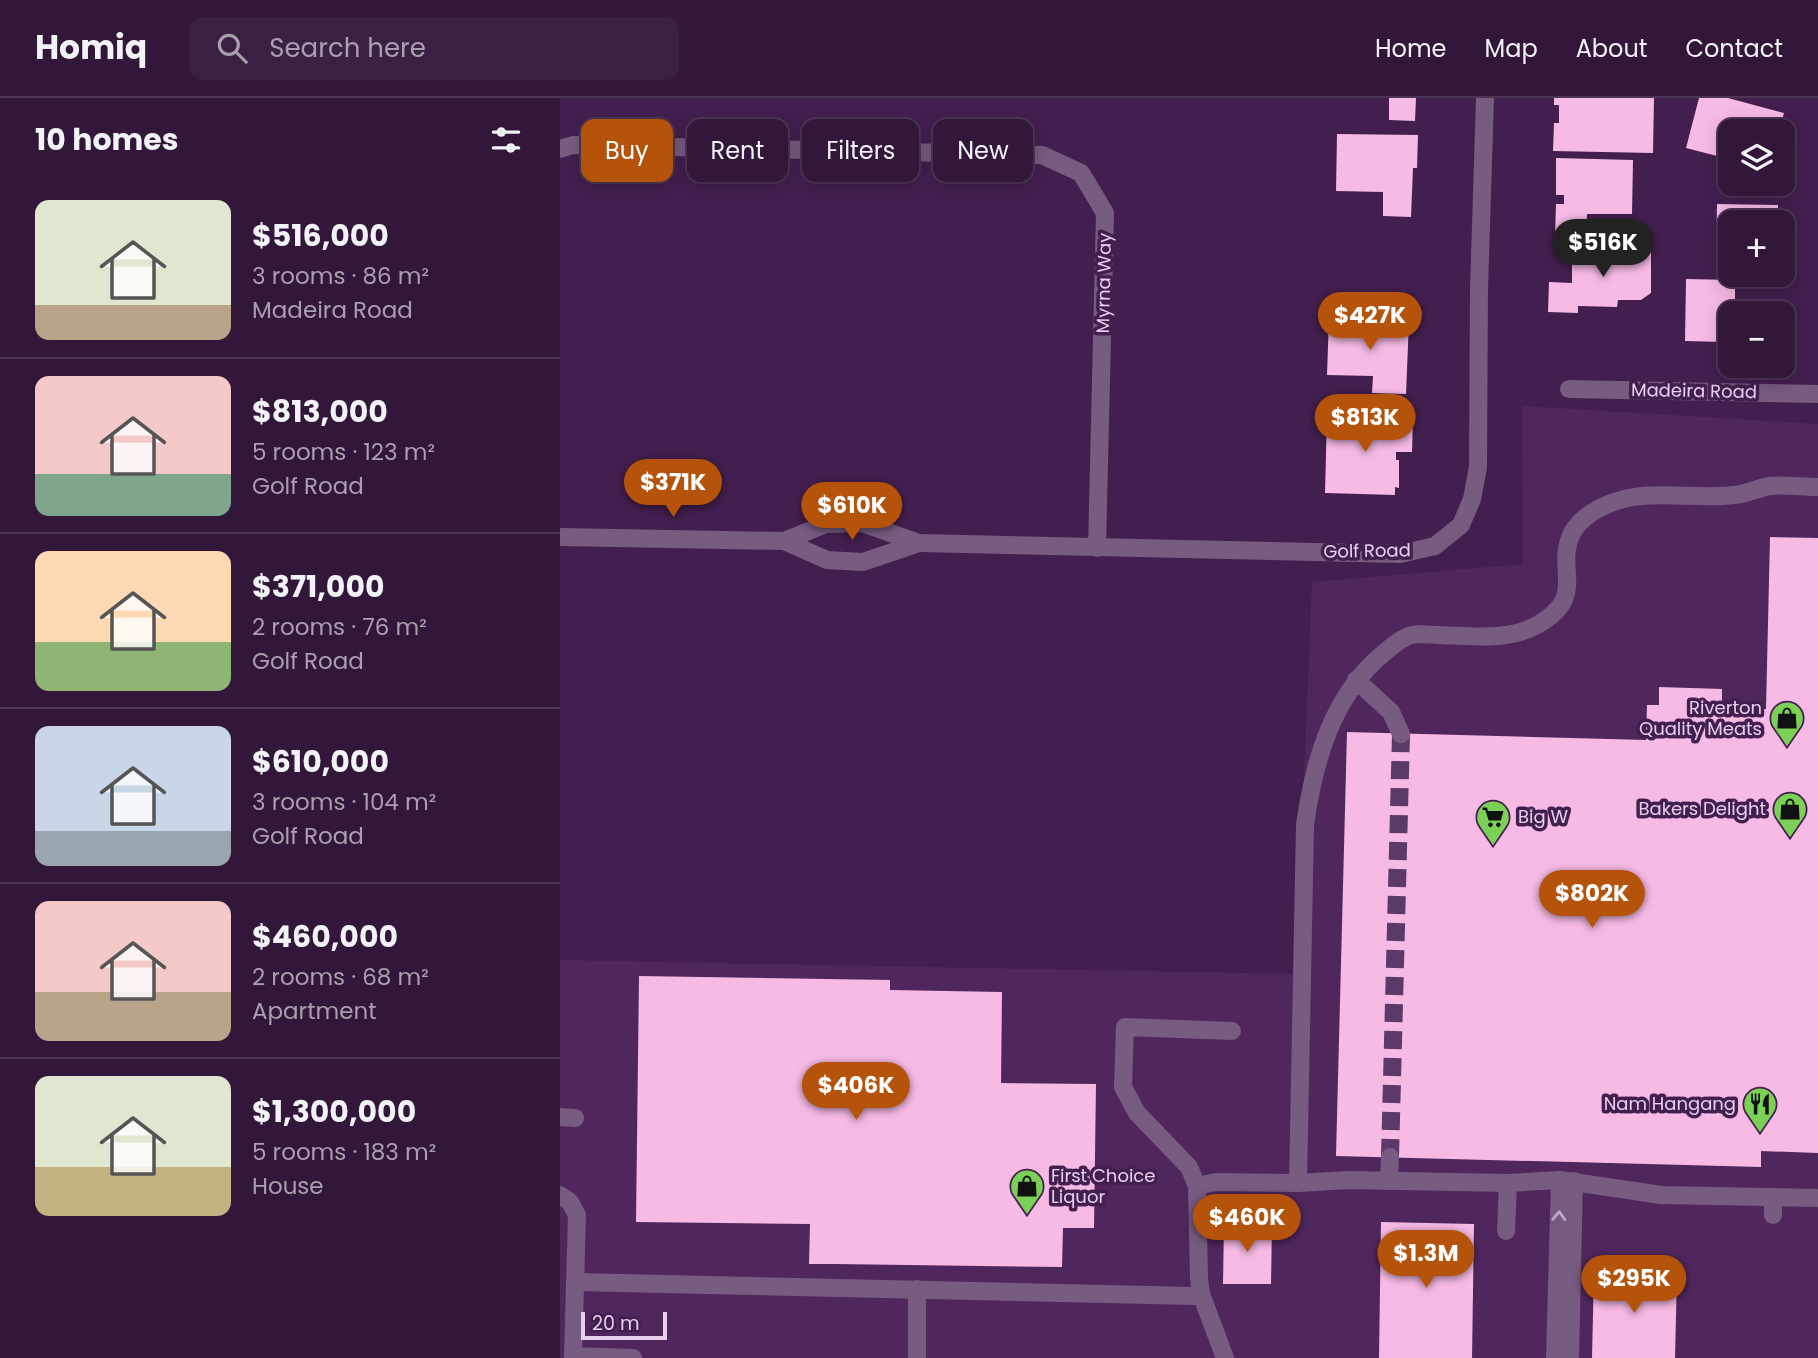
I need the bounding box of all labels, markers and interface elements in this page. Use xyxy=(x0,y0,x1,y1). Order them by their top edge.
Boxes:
search box xyxy=(189,17,679,80)
text: Homiq xyxy=(35,24,147,71)
icon: search xyxy=(213,29,251,67)
text: Search here xyxy=(269,30,426,66)
text: Home xyxy=(1375,32,1447,65)
text: Map xyxy=(1485,32,1538,65)
text: About xyxy=(1576,32,1647,65)
text: Contact xyxy=(1685,32,1783,65)
text: 10 homes xyxy=(35,118,179,161)
chip: Buy xyxy=(581,119,673,182)
chip: Rent xyxy=(687,119,788,182)
chip: Filters xyxy=(802,119,919,182)
chip: New xyxy=(933,119,1033,182)
map controls xyxy=(1718,119,1795,378)
button: layers xyxy=(1718,119,1795,196)
icon: filters xyxy=(487,121,525,159)
button: + xyxy=(1718,210,1795,287)
text: $516,000 xyxy=(252,214,389,257)
pin: $516K xyxy=(1554,220,1652,279)
text: $516K xyxy=(1568,226,1638,258)
icon: home xyxy=(91,228,175,312)
street label: Myrna Way xyxy=(1090,232,1117,334)
text: 3 rooms · 86 m² xyxy=(252,260,429,292)
pin: $427K xyxy=(1321,292,1419,352)
text: Madeira Road xyxy=(252,294,413,326)
text: $427K xyxy=(1334,299,1406,331)
button: − xyxy=(1718,301,1795,378)
street label: Madeira Road xyxy=(1631,377,1757,404)
text: $813,000 xyxy=(252,390,388,433)
pin: $813K xyxy=(1316,394,1414,454)
text: $813K xyxy=(1331,401,1399,433)
icon: home xyxy=(91,404,175,488)
text: 5 rooms · 123 m² xyxy=(252,436,435,468)
pin: $371K xyxy=(624,460,722,519)
text: $371K xyxy=(640,466,706,498)
text: Golf Road xyxy=(252,470,364,502)
pin: $610K xyxy=(803,482,901,542)
text: $610K xyxy=(817,489,887,521)
street label: Golf Road xyxy=(1323,537,1411,564)
text: $371,000 xyxy=(252,565,385,608)
icon: home xyxy=(91,579,175,663)
text: 2 rooms · 76 m² xyxy=(252,611,427,643)
text: Golf Road xyxy=(252,645,364,677)
place label: Riverton Quality Meats xyxy=(1639,695,1762,741)
shop icon: Riverton Quality Meats xyxy=(1768,699,1806,748)
text: $610,000 xyxy=(252,740,389,783)
icon: home xyxy=(91,754,175,838)
text: 3 rooms · 104 m² xyxy=(252,786,436,818)
shop icon: Bakers Delight xyxy=(1771,790,1809,839)
place label: Bakers Delight xyxy=(1638,796,1766,821)
supermarket icon: Big W xyxy=(1474,798,1512,847)
place label: Big W xyxy=(1518,804,1568,829)
text: Golf Road xyxy=(252,820,364,852)
pin: $802K xyxy=(1543,870,1641,930)
text: $802K xyxy=(1555,877,1629,909)
text: $460,000 xyxy=(252,915,398,958)
icon: home xyxy=(91,929,175,1013)
text: 2 rooms · 68 m² xyxy=(252,961,429,993)
text: Apartment xyxy=(252,995,377,1027)
pin: $406K xyxy=(807,1062,905,1122)
text: $406K xyxy=(818,1069,894,1101)
restaurant icon: Nam Hangang xyxy=(1741,1085,1779,1134)
text: $1,300,000 xyxy=(252,1090,416,1133)
place label: Nam Hangang xyxy=(1604,1091,1736,1116)
icon: home xyxy=(91,1104,175,1188)
text: 5 rooms · 183 m² xyxy=(252,1136,436,1168)
place label: First Choice Liquor xyxy=(1051,1163,1155,1209)
shop icon: First Choice Liquor xyxy=(1008,1167,1046,1216)
text: House xyxy=(252,1170,324,1202)
pin: $460K xyxy=(1198,1194,1296,1254)
text: $460K xyxy=(1209,1201,1285,1233)
one-way arrow xyxy=(1552,1211,1567,1222)
pin: $1.3M xyxy=(1377,1230,1475,1290)
text: $1.3M xyxy=(1393,1237,1459,1269)
pin: $295K xyxy=(1585,1256,1683,1315)
text: $295K xyxy=(1597,1262,1671,1294)
scale bar xyxy=(581,1309,667,1341)
text: 20 m xyxy=(592,1310,640,1337)

